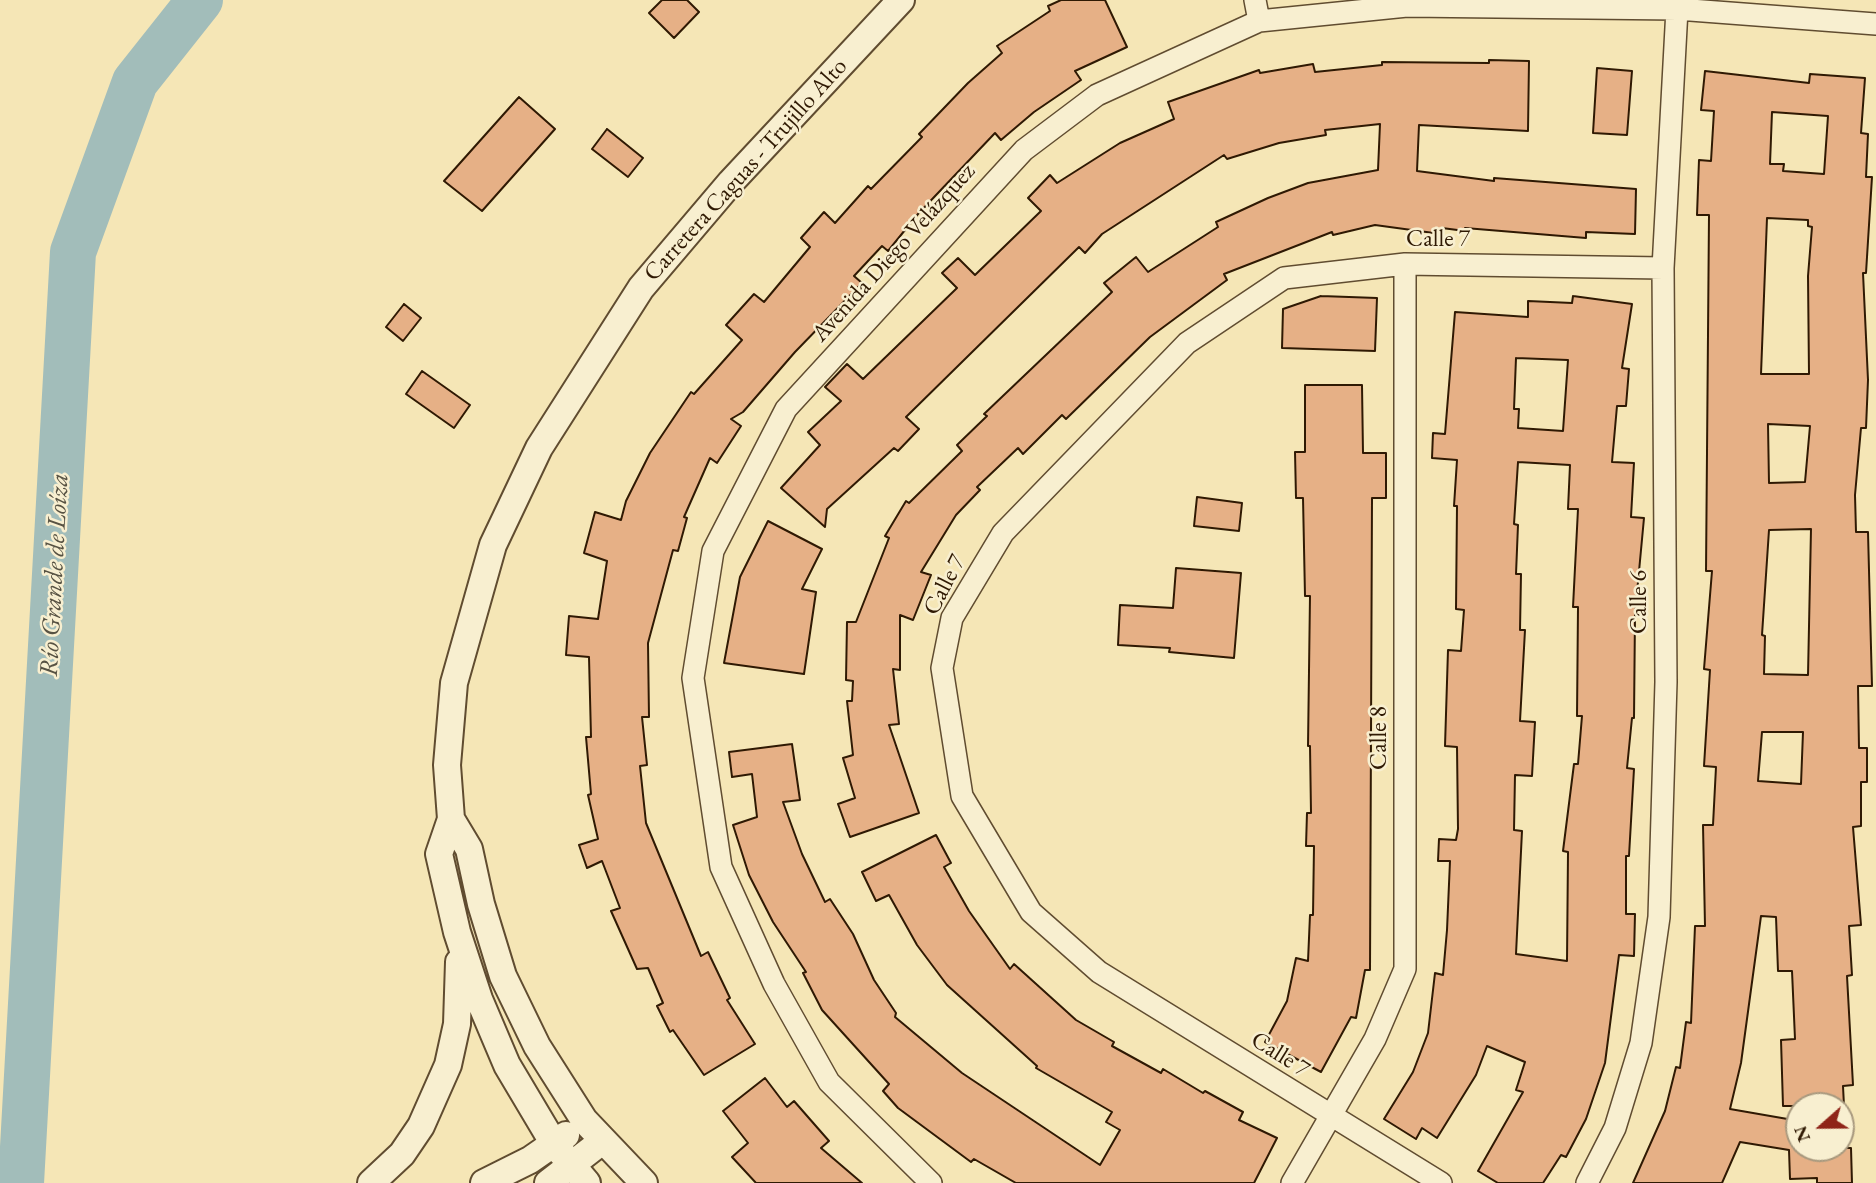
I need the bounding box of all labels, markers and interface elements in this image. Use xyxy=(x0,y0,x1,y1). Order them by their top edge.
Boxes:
street label: Carretera Caguas - Trujillo Alto xyxy=(638,53,854,287)
street label: Avenida Diego Velázquez xyxy=(806,158,982,348)
street label: Calle 7 xyxy=(1406,225,1470,253)
water label: Río Grande de Loíza xyxy=(34,473,76,677)
street label: Calle 7 xyxy=(918,550,972,620)
street label: Calle 6 xyxy=(1625,570,1653,634)
street label: Calle 8 xyxy=(1365,706,1393,770)
street label: Calle 7 xyxy=(1245,1026,1315,1084)
north arrow xyxy=(1785,1092,1855,1162)
text: N xyxy=(1787,1122,1816,1146)

